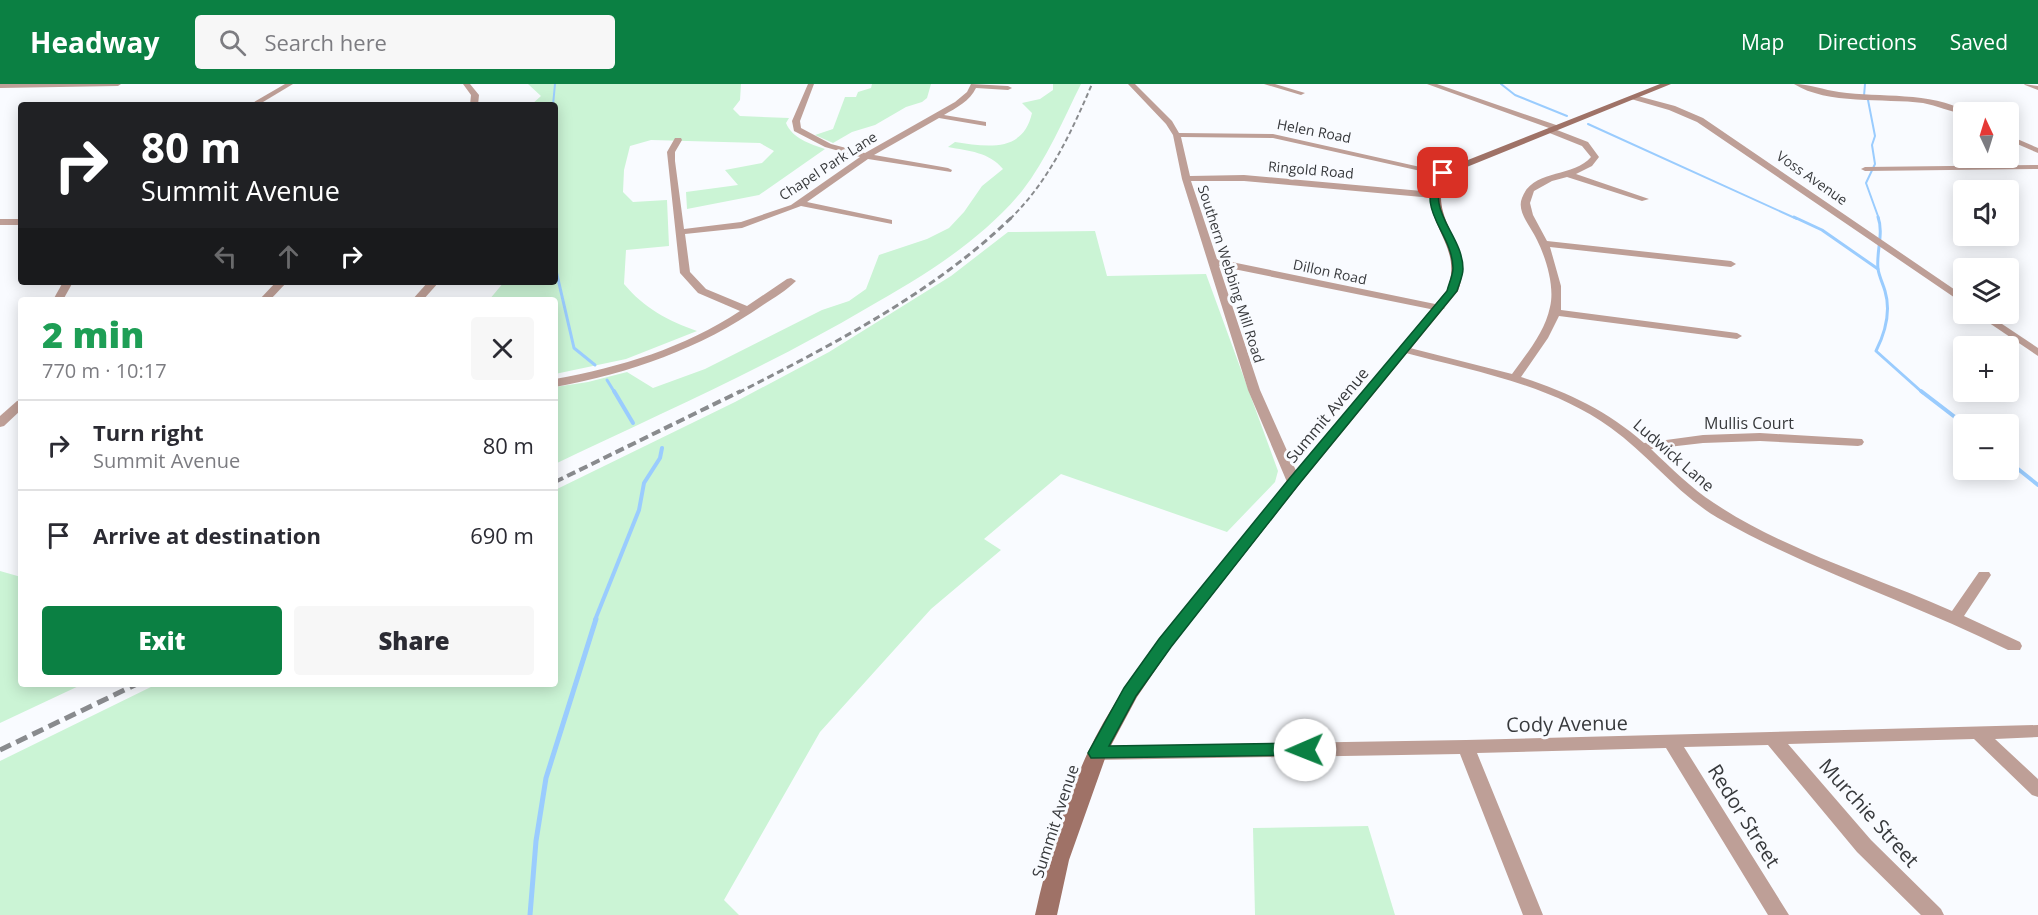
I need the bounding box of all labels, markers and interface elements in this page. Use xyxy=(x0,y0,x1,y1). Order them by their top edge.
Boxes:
search box xyxy=(195,15,615,69)
text: Headway xyxy=(30,23,159,61)
icon: search xyxy=(216,26,249,59)
text: Search here xyxy=(264,27,387,57)
text: Map xyxy=(1741,28,1784,56)
text: Directions xyxy=(1817,28,1917,56)
text: Saved xyxy=(1950,28,2008,56)
north arrow xyxy=(1953,102,2019,168)
map controls xyxy=(1953,102,2019,480)
street label: Helen Road xyxy=(1275,114,1353,147)
text: 80 m xyxy=(141,118,241,175)
icon: right xyxy=(42,126,120,204)
street label: Chapel Park Lane xyxy=(775,127,880,204)
street label: Voss Avenue xyxy=(1773,146,1852,209)
pin xyxy=(1417,147,1468,198)
street label: Ringold Road xyxy=(1267,156,1355,183)
icon: arrive xyxy=(1426,156,1459,189)
text: Summit Avenue xyxy=(141,172,340,209)
button: sound xyxy=(1953,180,2019,246)
street label: Southern Webbing Mill Road xyxy=(1194,183,1269,365)
icon: left xyxy=(209,240,242,273)
icon: ahead xyxy=(272,240,305,273)
icon: right xyxy=(335,240,368,273)
street label: Dillon Road xyxy=(1292,254,1369,289)
button: layers xyxy=(1953,258,2019,324)
text: 2 min xyxy=(42,310,144,359)
button: close xyxy=(471,317,534,380)
button: + xyxy=(1953,336,2019,402)
text: 770 m · 10:17 xyxy=(42,357,167,384)
street label: Summit Avenue xyxy=(1281,363,1373,467)
street label: Mullis Court xyxy=(1704,412,1794,434)
street label: Ludwick Lane xyxy=(1629,414,1719,496)
button: − xyxy=(1953,414,2019,480)
text: Turn right xyxy=(93,417,204,447)
icon: right xyxy=(42,429,75,462)
text: 80 m xyxy=(483,430,534,460)
text: Summit Avenue xyxy=(93,447,240,474)
icon: arrive xyxy=(42,519,75,552)
text: Arrive at destination xyxy=(93,520,321,550)
text: 690 m xyxy=(470,520,534,550)
button: Exit xyxy=(42,606,282,675)
button: Share xyxy=(294,606,534,675)
street label: Cody Avenue xyxy=(1506,709,1628,738)
position arrow xyxy=(1273,718,1337,782)
street label: Murchie Street xyxy=(1813,753,1925,873)
street label: Redor Street xyxy=(1702,759,1787,873)
street label: Summit Avenue xyxy=(1026,762,1084,880)

